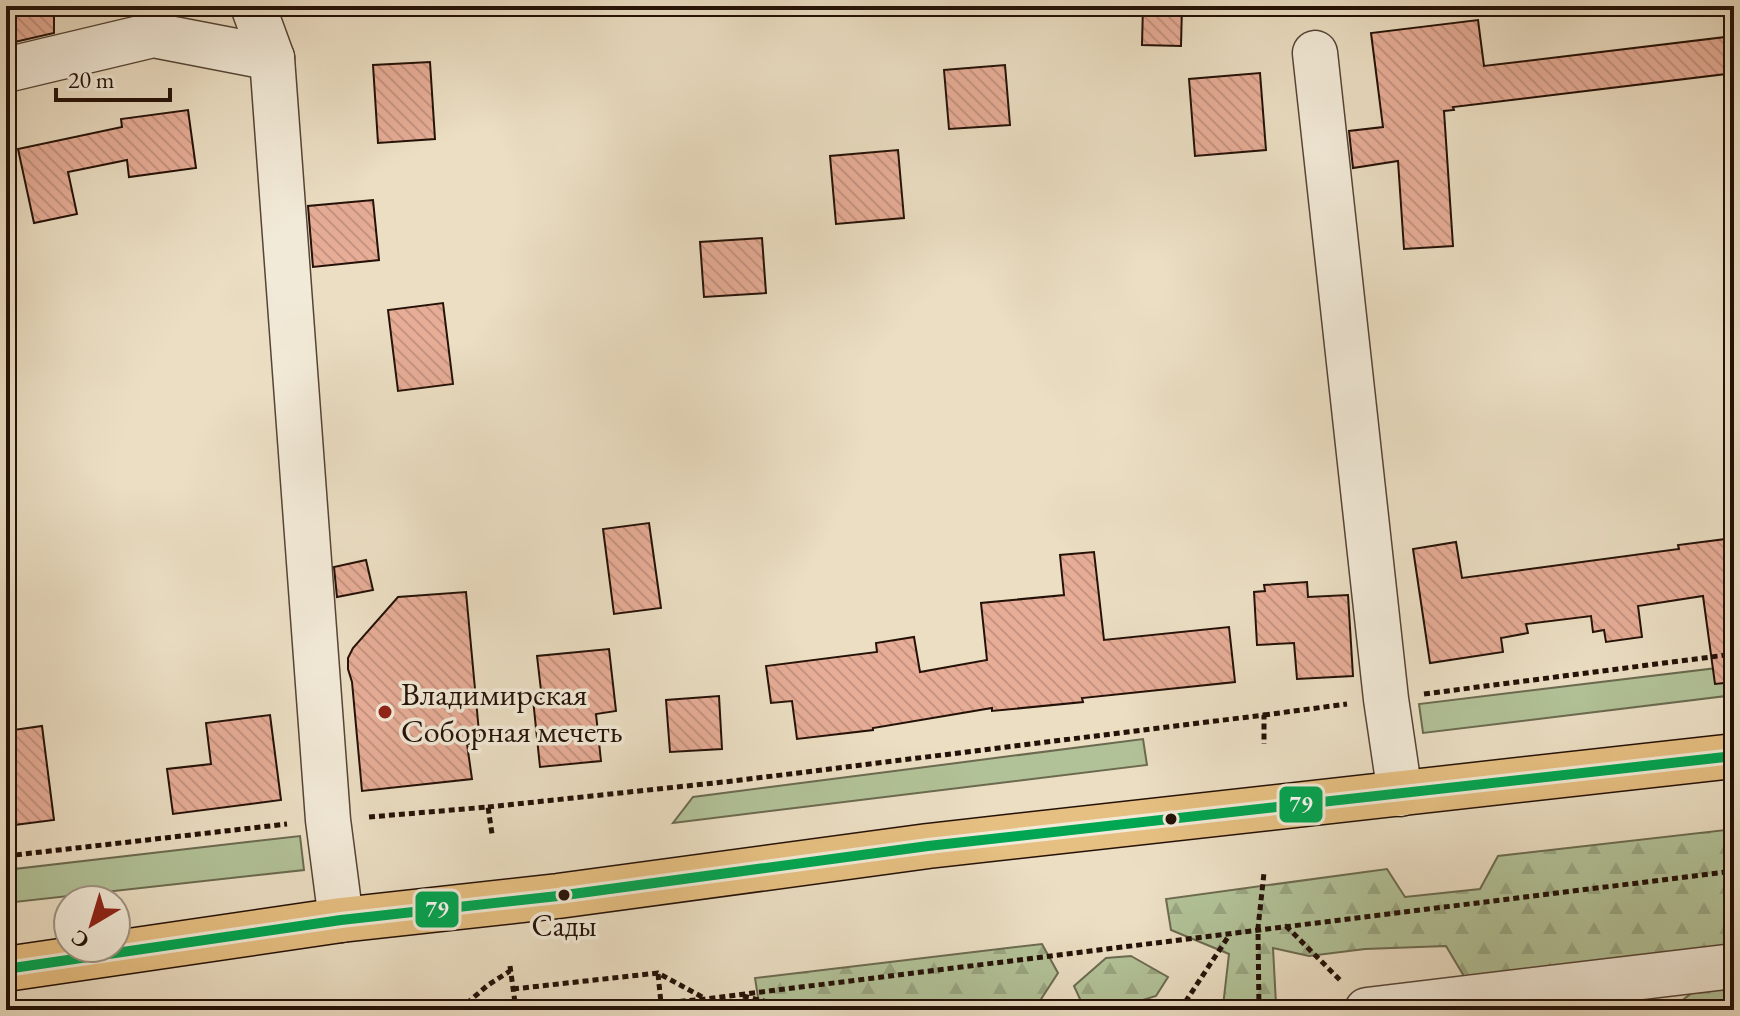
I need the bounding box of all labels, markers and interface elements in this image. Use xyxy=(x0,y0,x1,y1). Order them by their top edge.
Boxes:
scale bar xyxy=(56,52,170,102)
text: 20 m xyxy=(68,64,115,95)
place label: Владимирская Соборная мечеть xyxy=(401,673,623,752)
marker: Владимирская Соборная мечеть xyxy=(376,703,394,721)
line badge: 79 xyxy=(1278,785,1324,824)
text: 79 xyxy=(1289,790,1313,819)
unlabelled marker xyxy=(1163,811,1179,827)
north arrow xyxy=(52,884,132,964)
marker: Сады xyxy=(556,887,572,903)
line badge: 79 xyxy=(414,890,460,929)
text: 79 xyxy=(425,895,449,924)
place label: Сады xyxy=(531,906,597,945)
text: С xyxy=(65,923,95,956)

